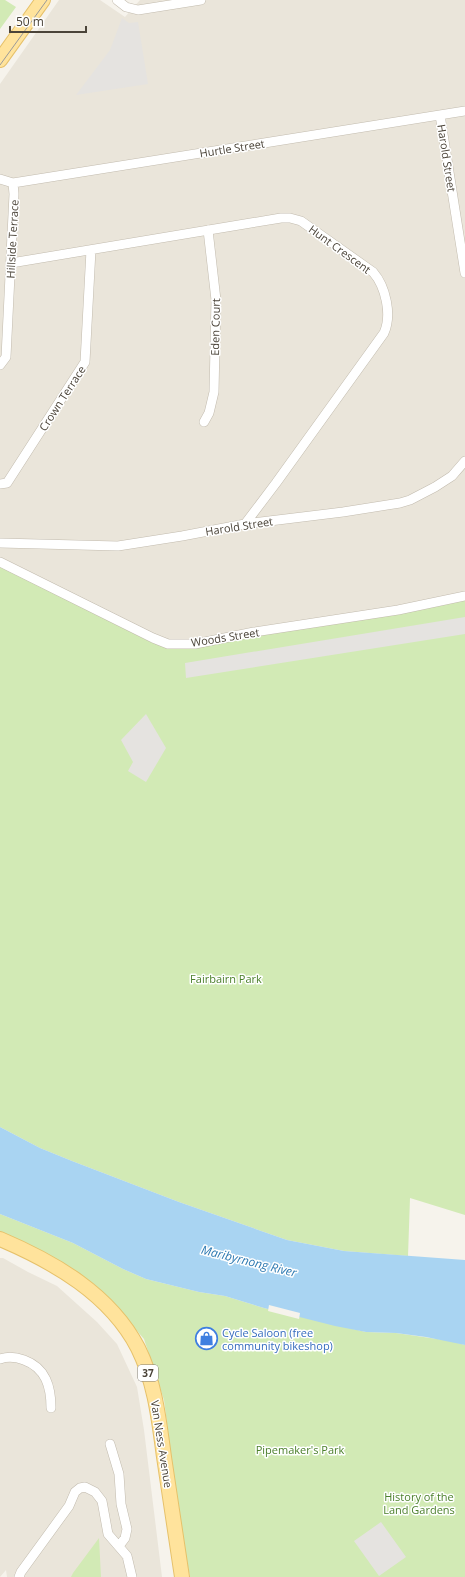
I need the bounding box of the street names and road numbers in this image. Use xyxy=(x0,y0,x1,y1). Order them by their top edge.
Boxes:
street label: Harold Street xyxy=(434,123,460,193)
street label: Hurtle Street xyxy=(198,135,266,161)
street label: Hillside Terrace xyxy=(2,199,22,279)
street label: Hunt Crescent xyxy=(306,221,374,277)
street label: Eden Court xyxy=(207,298,223,356)
street label: Crown Terrace xyxy=(35,362,89,434)
street label: Harold Street xyxy=(204,513,274,539)
street label: Woods Street xyxy=(190,624,260,650)
road number: 37 xyxy=(138,1365,158,1381)
street label: Van Ness Avenue xyxy=(148,1399,176,1489)

